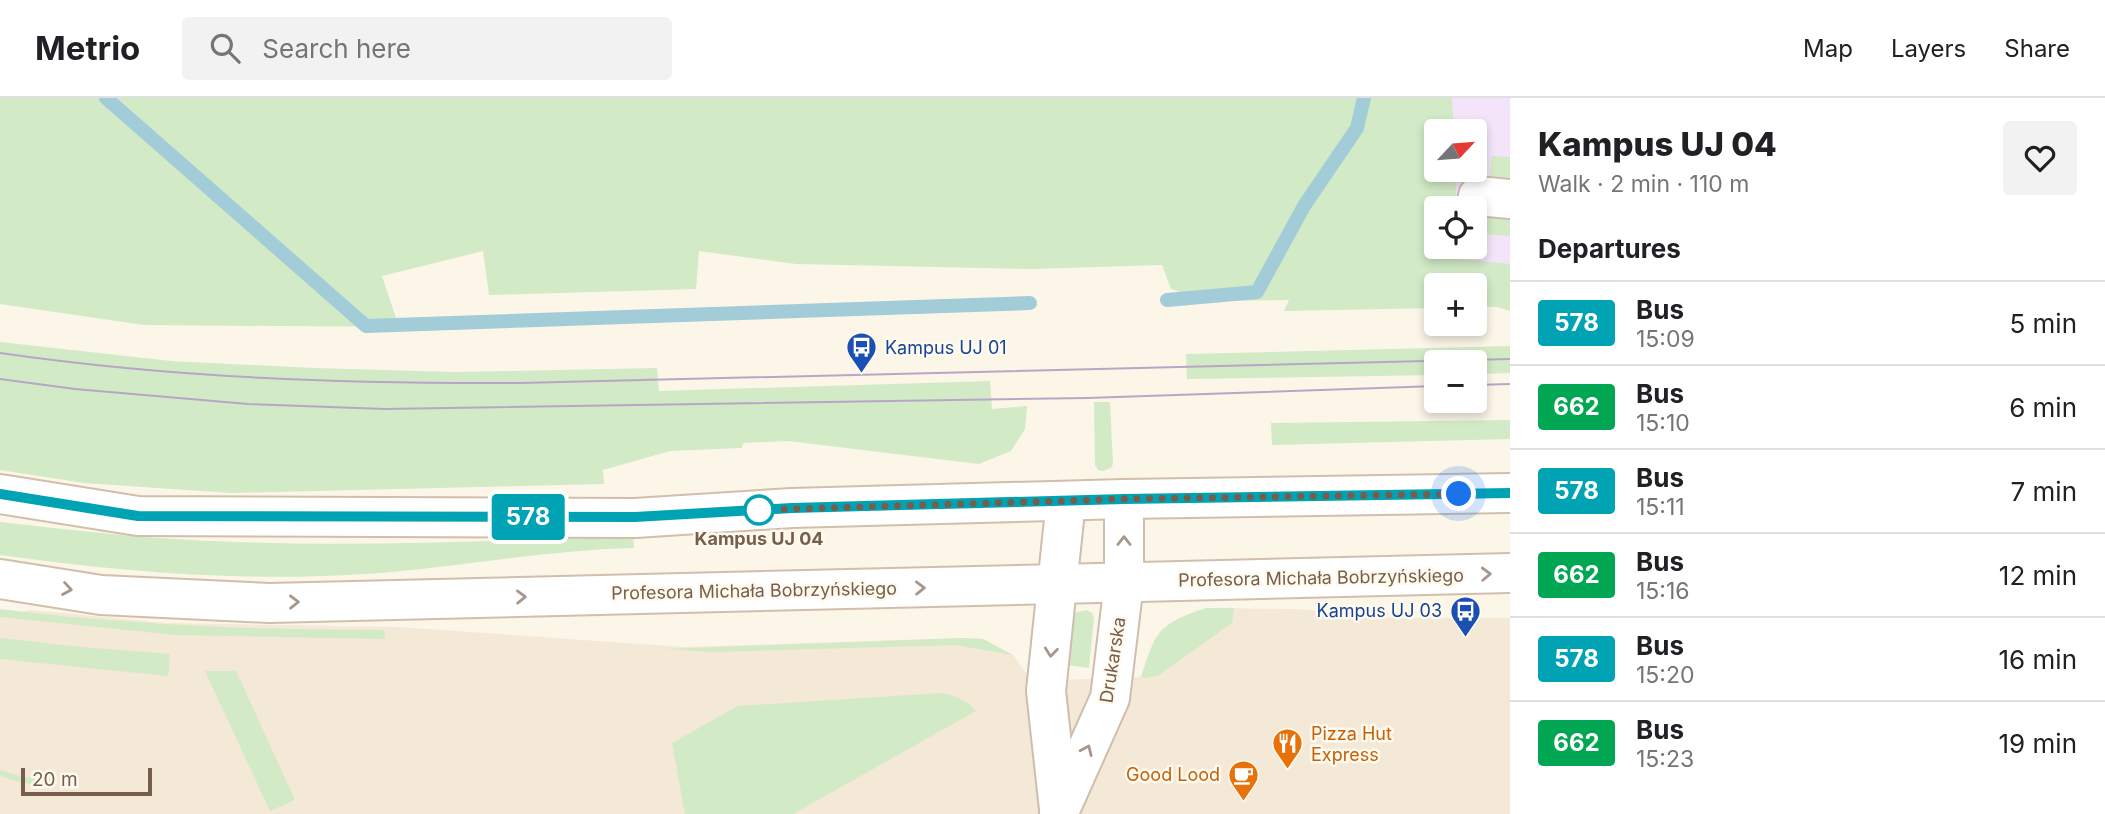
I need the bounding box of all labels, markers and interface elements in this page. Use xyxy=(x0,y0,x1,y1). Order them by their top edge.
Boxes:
search box xyxy=(182,17,672,80)
text: Metrio xyxy=(35,28,140,68)
icon: search xyxy=(206,29,244,67)
text: Search here xyxy=(262,33,411,64)
text: Map xyxy=(1803,34,1853,63)
text: Layers xyxy=(1891,34,1966,63)
text: Share xyxy=(2004,34,2070,63)
north arrow xyxy=(1424,119,1488,182)
map controls xyxy=(1424,119,1487,413)
button: heart xyxy=(2003,121,2077,195)
text: Kampus UJ 04 xyxy=(1538,124,1777,164)
text: Walk · 2 min · 110 m xyxy=(1538,170,1749,198)
button: locate xyxy=(1424,196,1487,259)
text: Departures xyxy=(1538,233,1681,264)
button: + xyxy=(1424,273,1487,336)
text: Bus xyxy=(1636,294,1684,325)
text: 578 xyxy=(1554,308,1599,337)
text: 5 min xyxy=(2009,308,2077,339)
text: 15:09 xyxy=(1636,325,1695,353)
bus stop icon: Kampus UJ 01 xyxy=(845,331,879,375)
place label: Kampus UJ 01 xyxy=(885,337,1007,358)
button: − xyxy=(1424,350,1487,413)
text: Bus xyxy=(1636,378,1684,409)
text: 662 xyxy=(1553,392,1600,421)
text: 6 min xyxy=(2009,392,2077,423)
text: 15:10 xyxy=(1636,409,1690,437)
text: Bus xyxy=(1636,462,1684,493)
your location xyxy=(1441,476,1476,511)
text: 578 xyxy=(1554,476,1599,505)
text: 7 min xyxy=(2011,476,2077,507)
text: 15:11 xyxy=(1636,493,1685,521)
line badge: 578 xyxy=(488,494,568,540)
marker: Kampus UJ 04 xyxy=(744,495,774,525)
text: 578 xyxy=(506,502,550,531)
place label: Kampus UJ 04 xyxy=(695,528,824,549)
one-way arrow xyxy=(1116,535,1132,546)
text: Bus xyxy=(1636,546,1684,577)
text: 662 xyxy=(1553,560,1600,589)
text: 12 min xyxy=(1999,560,2077,591)
street label: Profesora Michała Bobrzyńskiego xyxy=(1178,565,1464,590)
one-way arrow xyxy=(1482,566,1492,582)
text: 15:16 xyxy=(1636,577,1690,605)
street label: Profesora Michała Bobrzyńskiego xyxy=(611,578,897,603)
one-way arrow xyxy=(915,580,926,595)
one-way arrow xyxy=(62,582,73,597)
one-way arrow xyxy=(516,589,527,604)
bus stop icon: Kampus UJ 03 xyxy=(1448,594,1482,638)
one-way arrow xyxy=(289,595,300,610)
place label: Kampus UJ 03 xyxy=(1317,600,1442,621)
street label: Drukarska xyxy=(1095,615,1130,704)
text: Bus xyxy=(1636,630,1684,661)
text: 578 xyxy=(1554,644,1599,673)
text: 16 min xyxy=(1999,644,2077,675)
one-way arrow xyxy=(1043,646,1058,658)
text: 15:20 xyxy=(1636,661,1695,689)
text: Bus xyxy=(1636,714,1684,745)
place label: Pizza Hut Express xyxy=(1311,723,1392,765)
restaurant icon: Pizza Hut Express xyxy=(1271,727,1305,771)
text: 662 xyxy=(1553,728,1600,757)
text: 19 min xyxy=(1999,728,2077,759)
one-way arrow xyxy=(1079,744,1093,757)
text: 15:23 xyxy=(1636,745,1694,773)
cafe icon: Good Lood xyxy=(1226,758,1260,802)
place label: Good Lood xyxy=(1126,764,1220,785)
scale bar xyxy=(21,765,152,797)
text: 20 m xyxy=(32,768,78,791)

